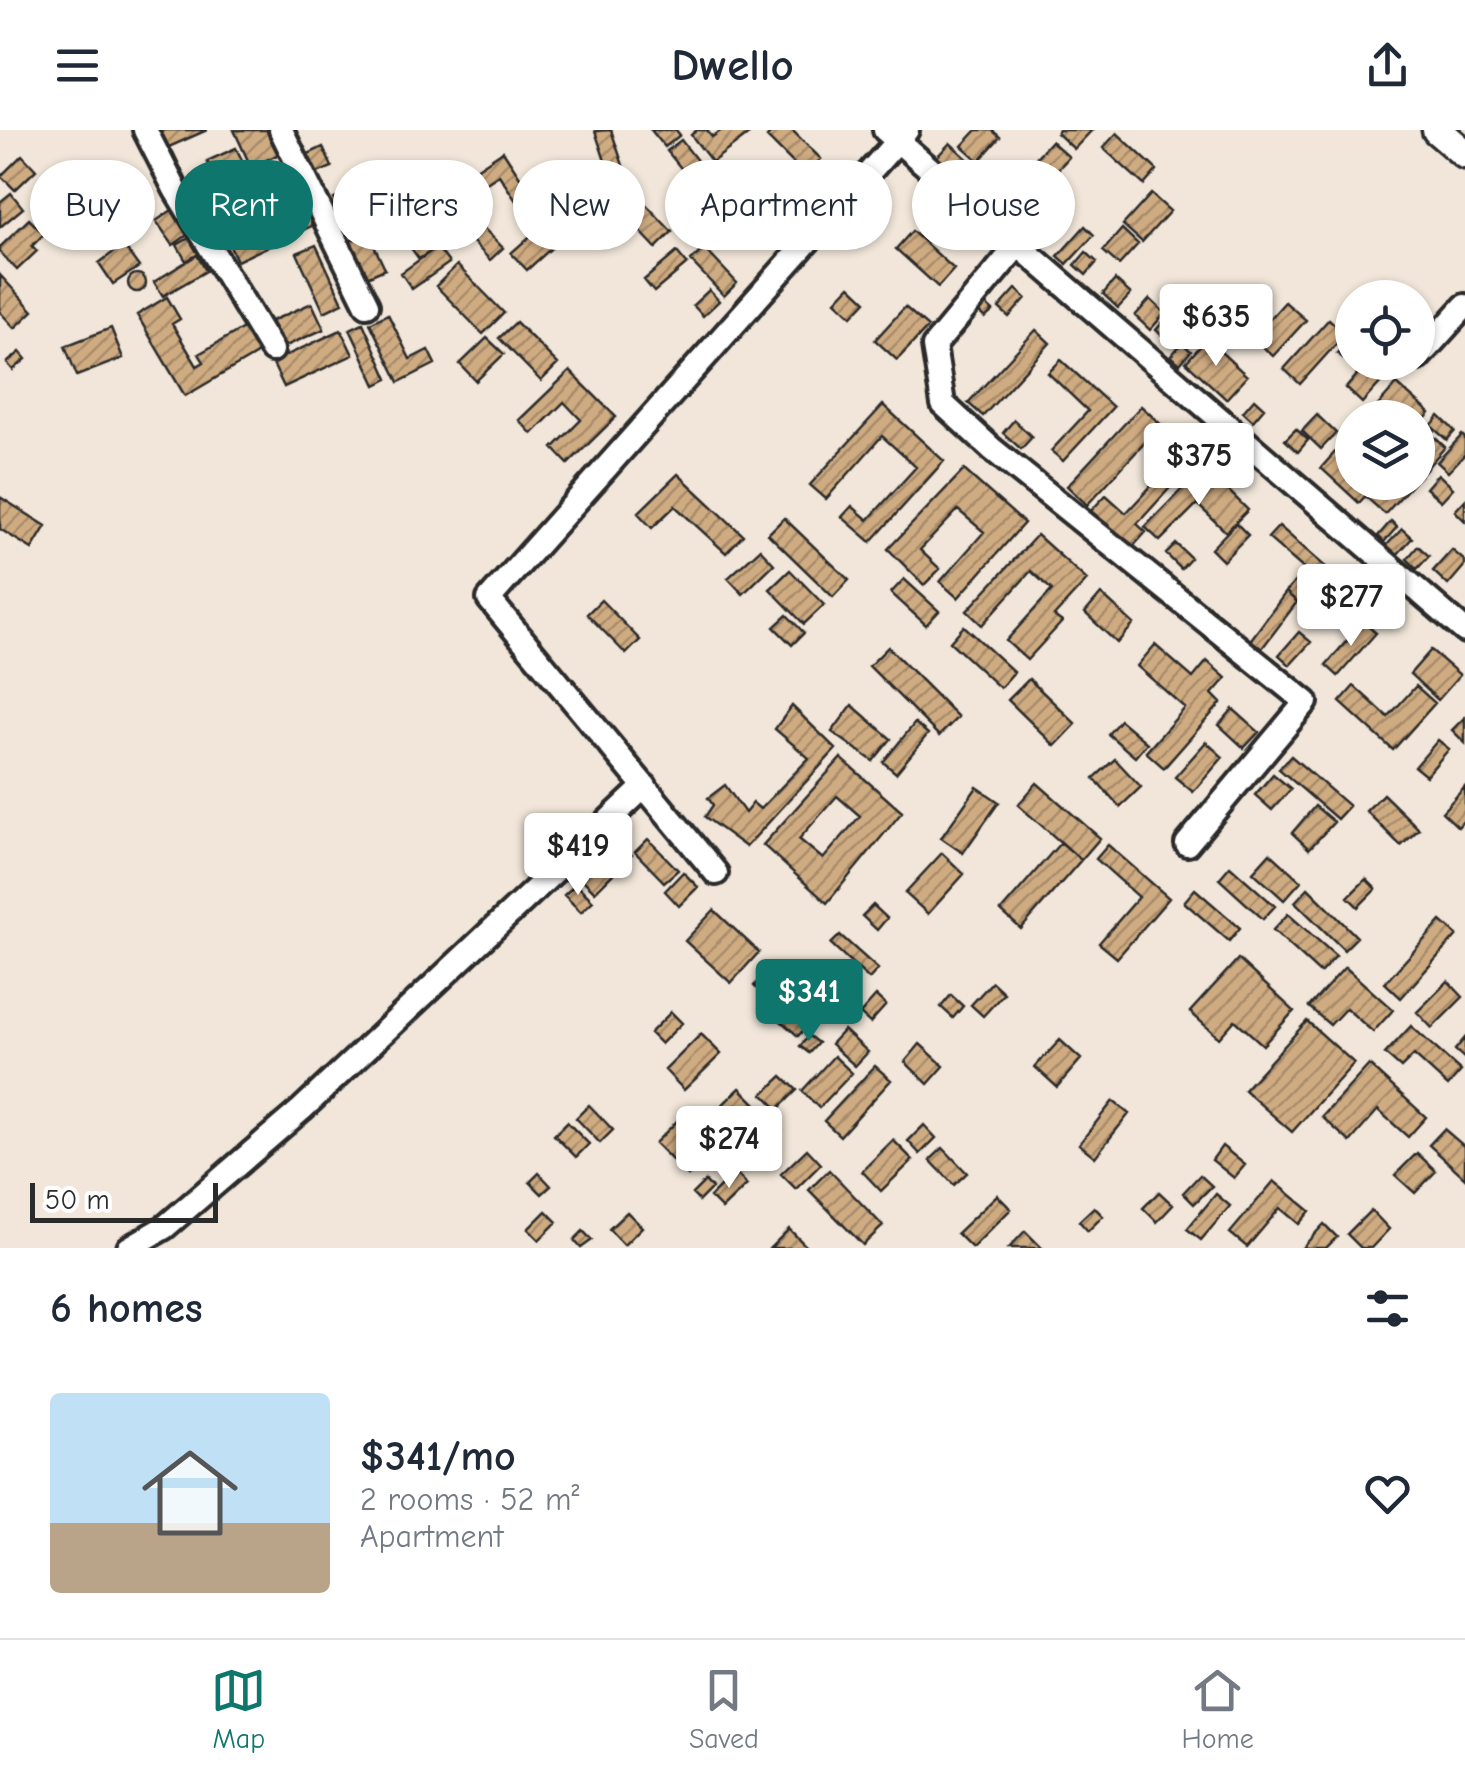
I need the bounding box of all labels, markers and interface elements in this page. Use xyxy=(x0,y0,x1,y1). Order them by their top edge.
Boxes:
icon: menu xyxy=(50,38,105,93)
icon: share xyxy=(1360,38,1415,93)
text: Dwello xyxy=(671,39,794,91)
chip: Buy xyxy=(30,160,155,250)
chip: Rent xyxy=(175,160,313,250)
chip: Filters xyxy=(333,160,493,250)
chip: New xyxy=(513,160,645,250)
chip: Apartment xyxy=(665,160,892,250)
chip: House xyxy=(912,160,1075,250)
map controls xyxy=(1335,280,1435,500)
button: locate xyxy=(1335,280,1435,380)
pin: $635 xyxy=(1157,284,1275,369)
text: $635 xyxy=(1182,298,1250,335)
button: layers xyxy=(1335,400,1435,500)
pin: $375 xyxy=(1140,423,1258,508)
text: $375 xyxy=(1166,437,1232,474)
pin: $277 xyxy=(1292,564,1410,649)
text: $277 xyxy=(1319,578,1383,615)
pin: $419 xyxy=(519,813,637,898)
text: $419 xyxy=(546,827,610,864)
pin: $341 xyxy=(750,959,868,1044)
text: $341 xyxy=(778,973,840,1010)
pin: $274 xyxy=(670,1106,788,1191)
text: $274 xyxy=(698,1120,760,1157)
scale bar xyxy=(30,1178,218,1222)
text: 50 m xyxy=(45,1184,110,1216)
icon: filters xyxy=(1360,1281,1415,1336)
text: 6 homes xyxy=(50,1284,203,1333)
text: $341/mo xyxy=(360,1432,516,1481)
icon: home xyxy=(130,1433,250,1553)
icon: heart xyxy=(1360,1466,1415,1521)
text: 2 rooms · 52 m² xyxy=(360,1481,579,1518)
text: Apartment xyxy=(360,1518,503,1555)
tab: Map xyxy=(211,1663,266,1755)
tab: Saved xyxy=(689,1663,759,1755)
tab: Home xyxy=(1181,1663,1254,1755)

